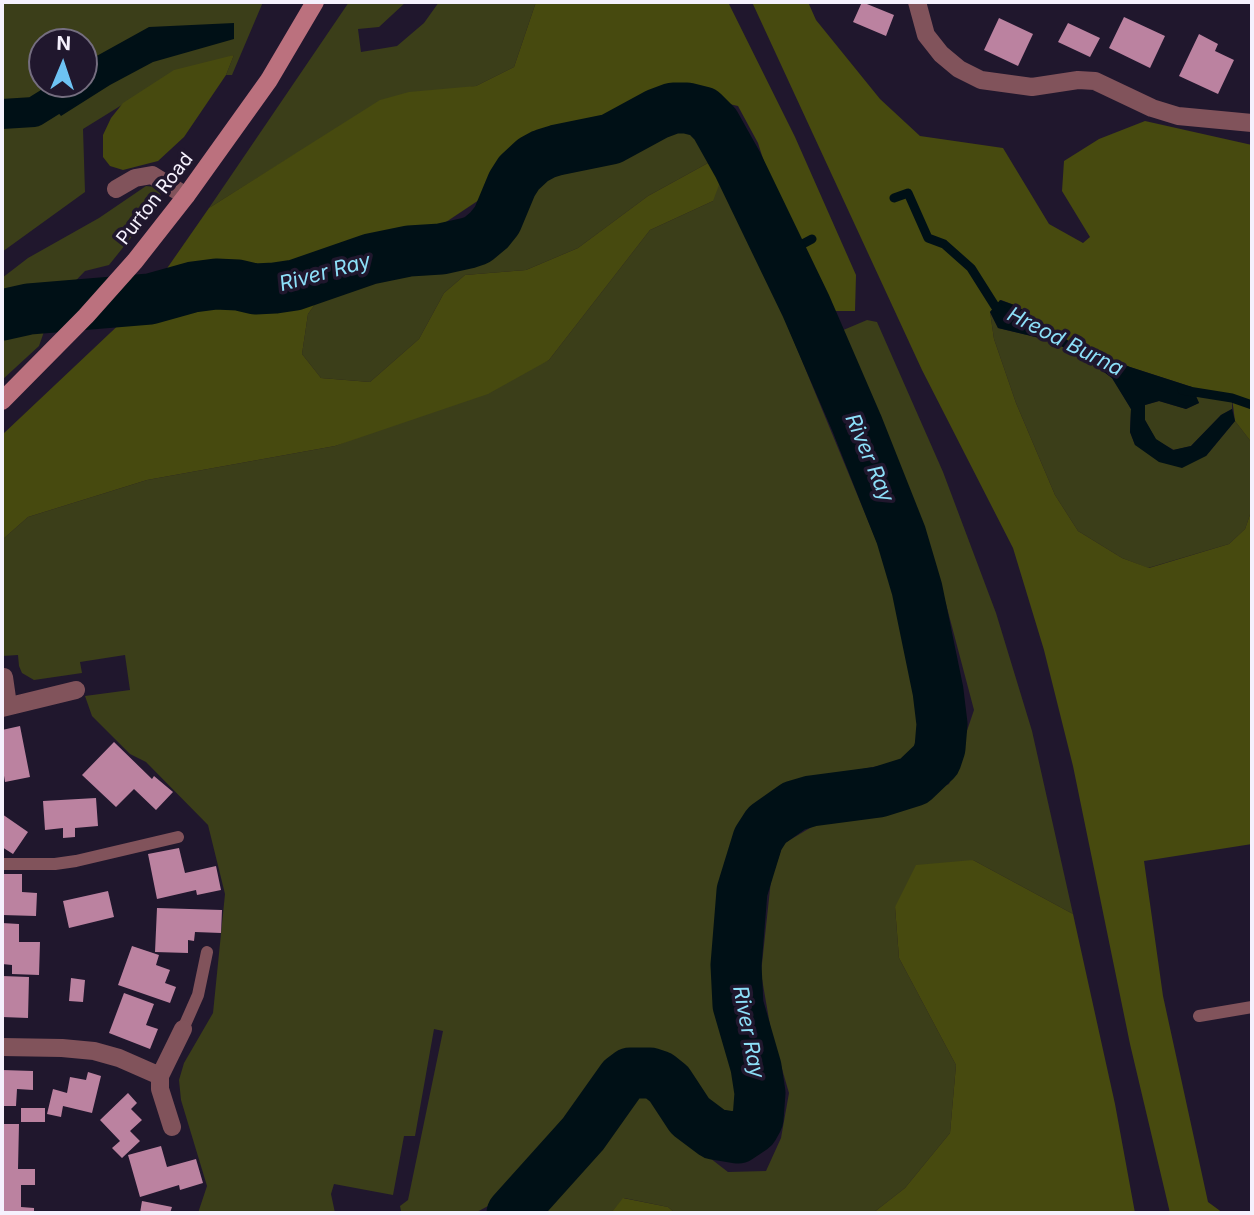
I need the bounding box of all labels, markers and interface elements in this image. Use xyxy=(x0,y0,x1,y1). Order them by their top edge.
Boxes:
north arrow xyxy=(28,28,98,98)
text: N xyxy=(56,32,71,55)
street label: Purton Road xyxy=(112,148,198,250)
water label: River Ray xyxy=(277,249,373,297)
water label: Hreod Burna xyxy=(1003,302,1127,382)
water label: River Ray xyxy=(839,410,899,506)
water label: River Ray xyxy=(727,984,769,1080)

